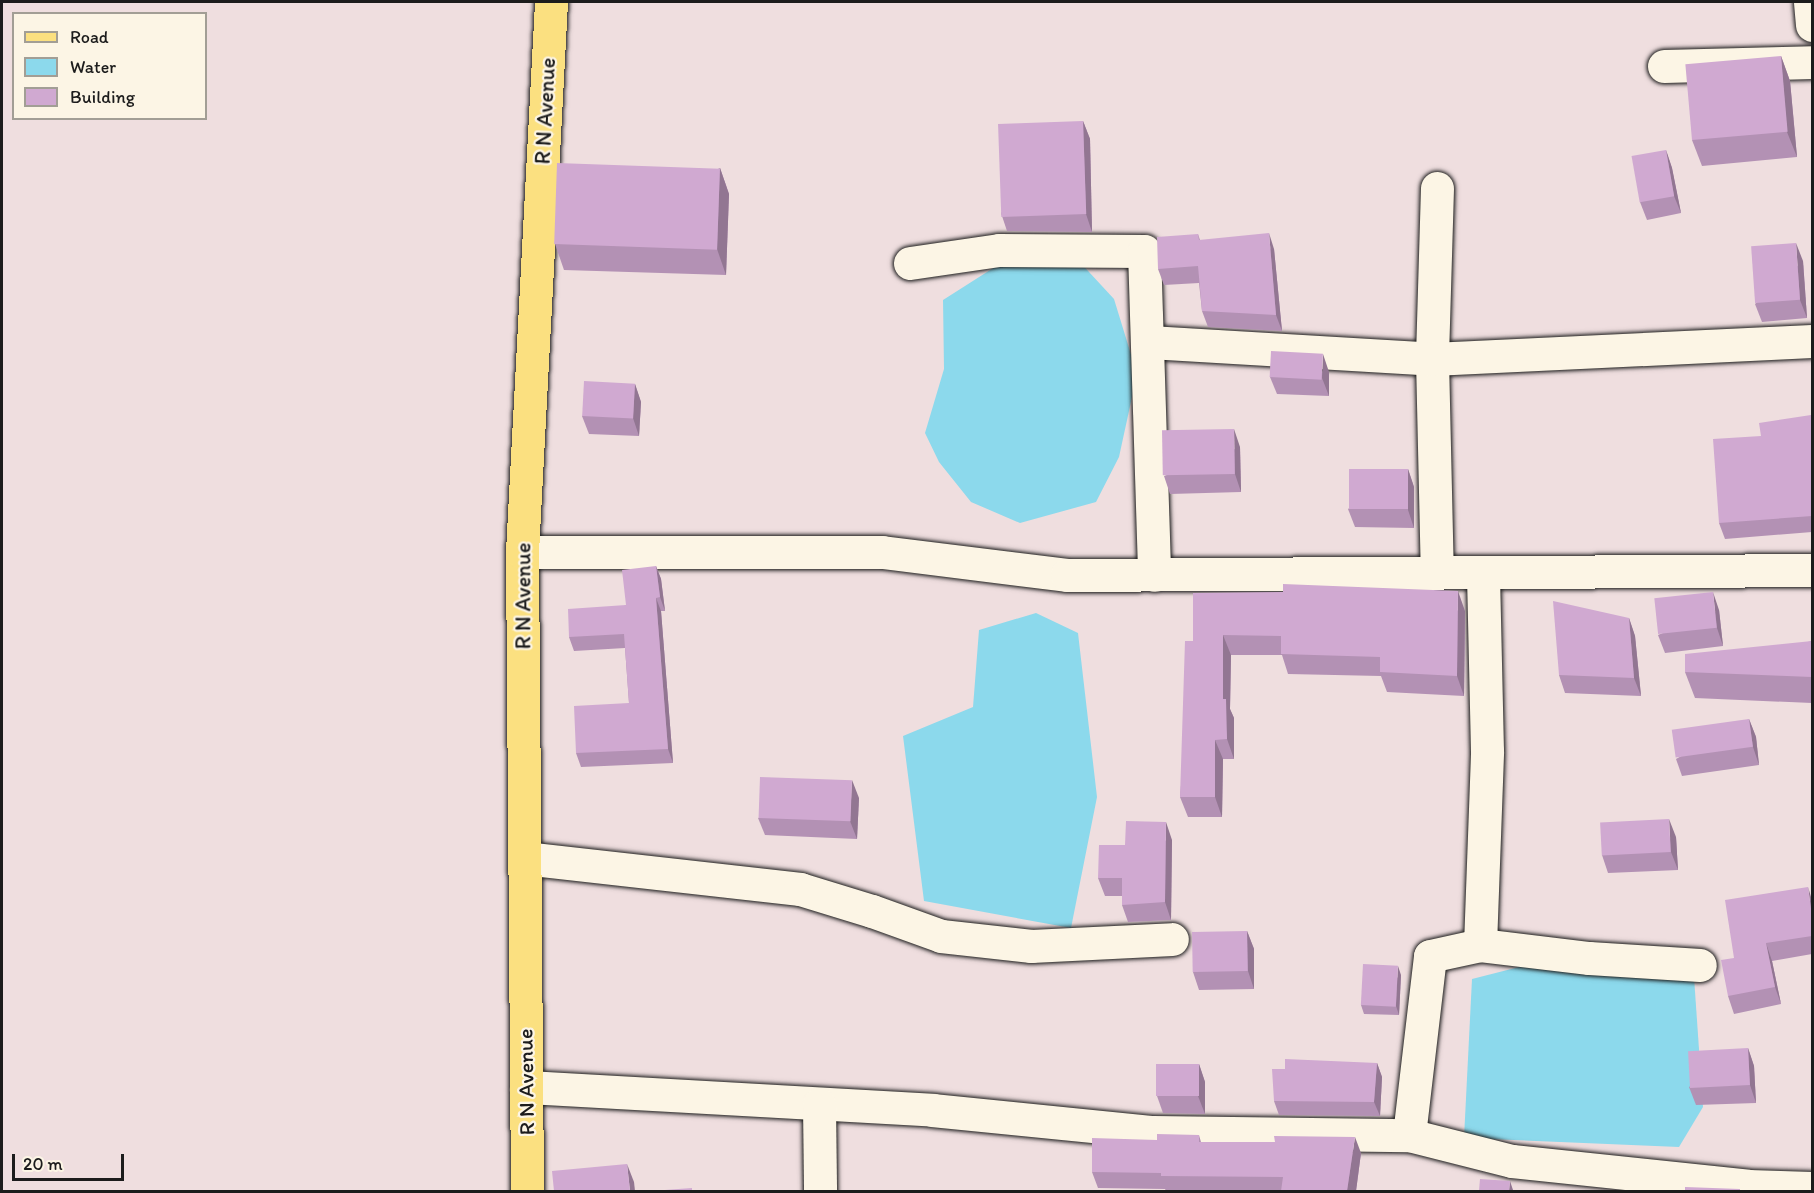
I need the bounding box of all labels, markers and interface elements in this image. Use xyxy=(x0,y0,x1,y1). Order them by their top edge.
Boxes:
legend xyxy=(12,12,207,120)
text: Road xyxy=(70,26,109,48)
text: Water xyxy=(70,56,116,78)
street label: R N Avenue xyxy=(529,57,561,165)
text: Building xyxy=(70,86,135,108)
street label: R N Avenue xyxy=(510,543,536,649)
street label: R N Avenue xyxy=(512,1028,540,1136)
scale bar xyxy=(15,1142,128,1180)
text: 20 m xyxy=(23,1153,63,1175)

